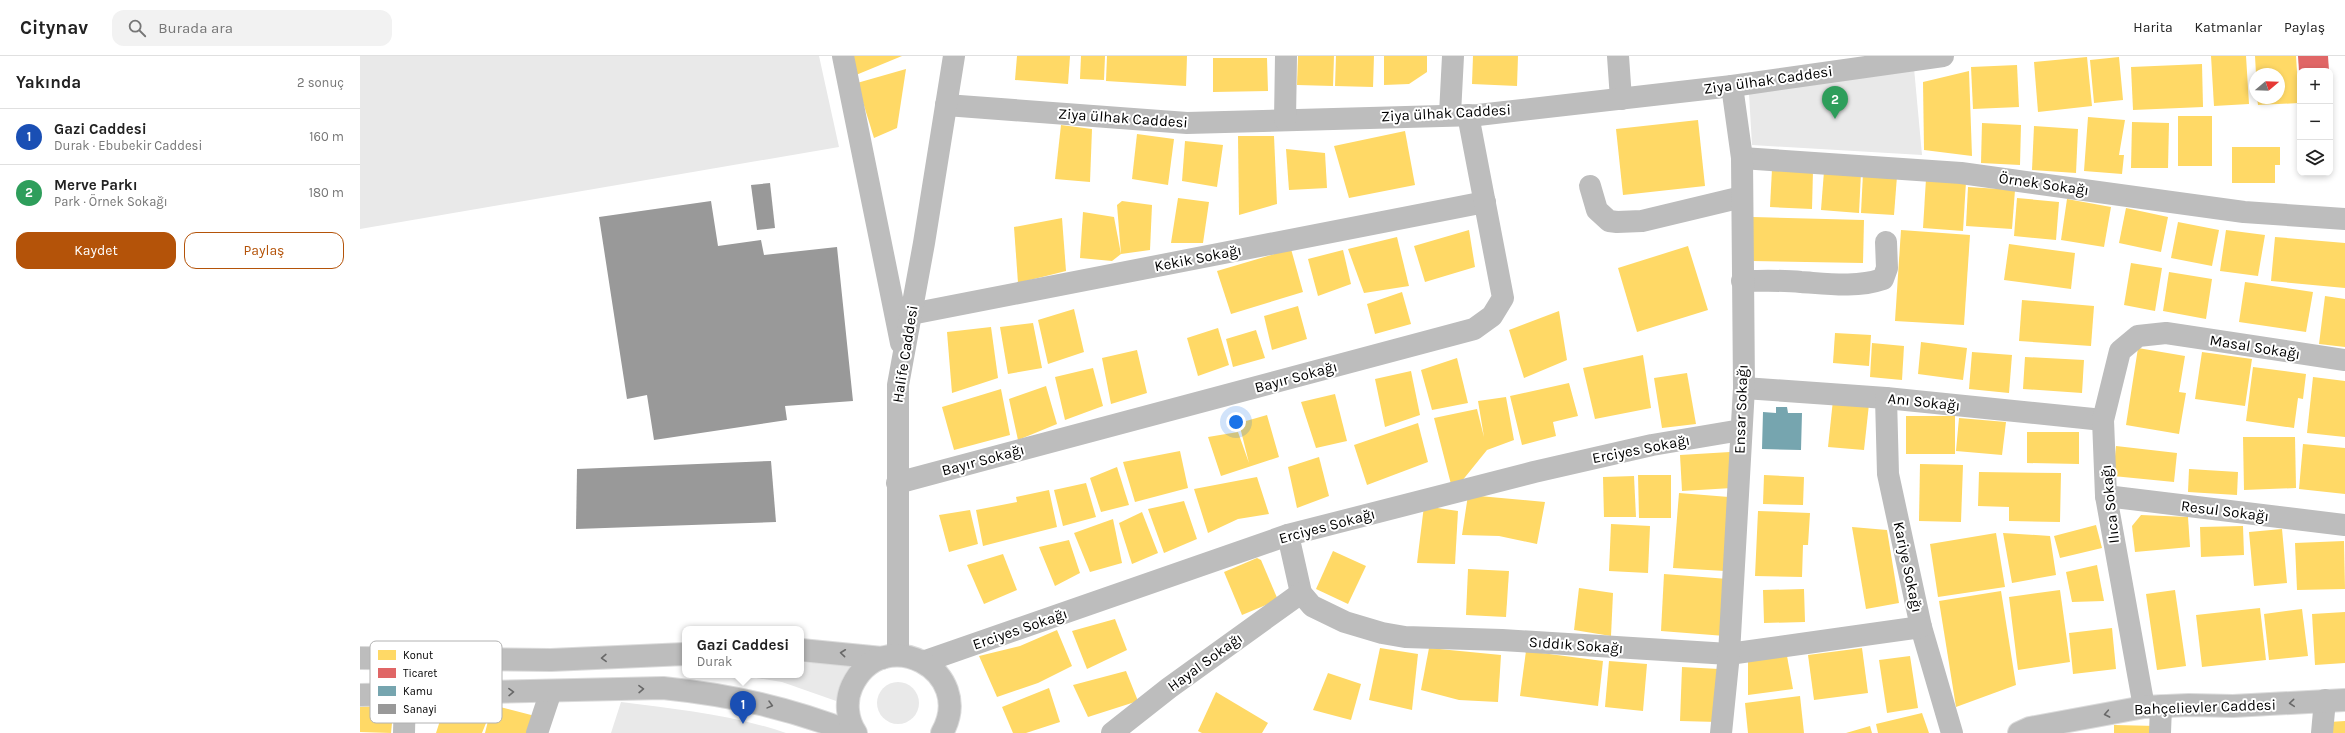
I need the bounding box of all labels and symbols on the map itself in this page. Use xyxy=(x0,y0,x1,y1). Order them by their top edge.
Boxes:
street label: Ziya ülhak Caddesi xyxy=(1702,62,1834,98)
north arrow xyxy=(2249,68,2285,104)
pin: 2 xyxy=(1822,86,1848,119)
street label: Ziya ülhak Caddesi xyxy=(1381,101,1511,125)
street label: Ziya ülhak Caddesi xyxy=(1058,104,1188,132)
street label: Örnek Sokağı xyxy=(1998,169,2090,199)
street label: Kekik Sokağı xyxy=(1153,241,1243,275)
street label: Halife Caddesi xyxy=(888,304,922,404)
street label: Masal Sokağı xyxy=(2208,331,2302,363)
street label: Bayır Sokağı xyxy=(1253,357,1339,397)
street label: Ensar Sokağı xyxy=(1730,364,1752,454)
street label: Anı Sokağı xyxy=(1887,389,1961,415)
your location xyxy=(1226,412,1246,432)
street label: Erciyes Sokağı xyxy=(1591,431,1691,467)
street label: Bayır Sokağı xyxy=(940,440,1026,480)
street label: Ilıca Sokağı xyxy=(2097,464,2123,544)
street label: Resul Sokağı xyxy=(2180,497,2270,525)
street label: Erciyes Sokağı xyxy=(1277,504,1377,548)
street label: Kariye Sokağı xyxy=(1890,520,1926,614)
street label: Erciyes Sokağı xyxy=(970,604,1070,654)
street label: Hayal Sokağı xyxy=(1164,629,1246,695)
street label: Sıddık Sokağı xyxy=(1528,633,1624,657)
legend xyxy=(370,641,502,723)
text: Konut xyxy=(403,649,433,662)
one-way arrow xyxy=(840,649,846,658)
one-way arrow xyxy=(601,654,607,663)
text: Ticaret xyxy=(403,667,437,680)
text: Kamu xyxy=(403,685,433,698)
one-way arrow xyxy=(638,685,644,693)
one-way arrow xyxy=(508,688,514,696)
pin: 1 xyxy=(730,691,756,724)
street label: Bahçelievler Caddesi xyxy=(2134,696,2276,718)
one-way arrow xyxy=(2289,699,2295,708)
one-way arrow xyxy=(766,700,773,708)
text: Sanayi xyxy=(403,703,437,716)
one-way arrow xyxy=(2104,710,2110,718)

